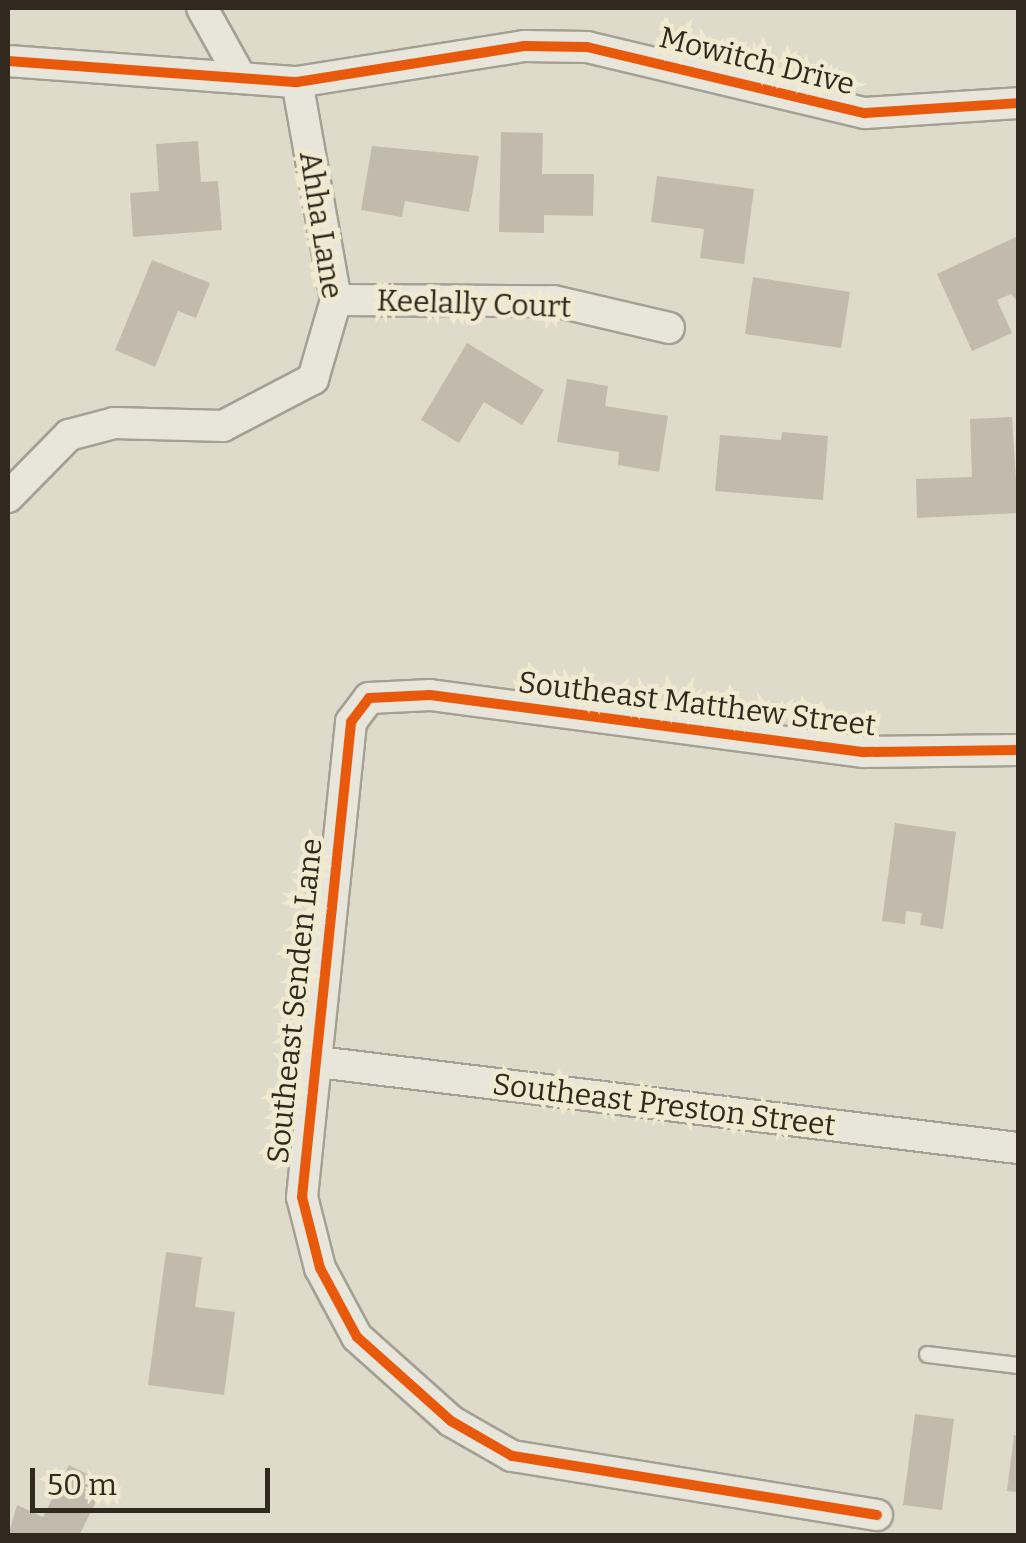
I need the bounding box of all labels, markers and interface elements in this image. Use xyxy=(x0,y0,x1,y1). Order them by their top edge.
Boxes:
street label: Mowitch Drive xyxy=(656,19,858,103)
street label: Ahha Lane xyxy=(292,149,350,301)
street label: Keelally Court xyxy=(376,283,572,325)
street label: Southeast Matthew Street xyxy=(516,664,878,744)
street label: Southeast Senden Lane xyxy=(260,837,330,1165)
street label: Southeast Preston Street xyxy=(491,1066,837,1144)
scale bar xyxy=(35,1448,275,1510)
text: 50 m xyxy=(47,1467,117,1503)

